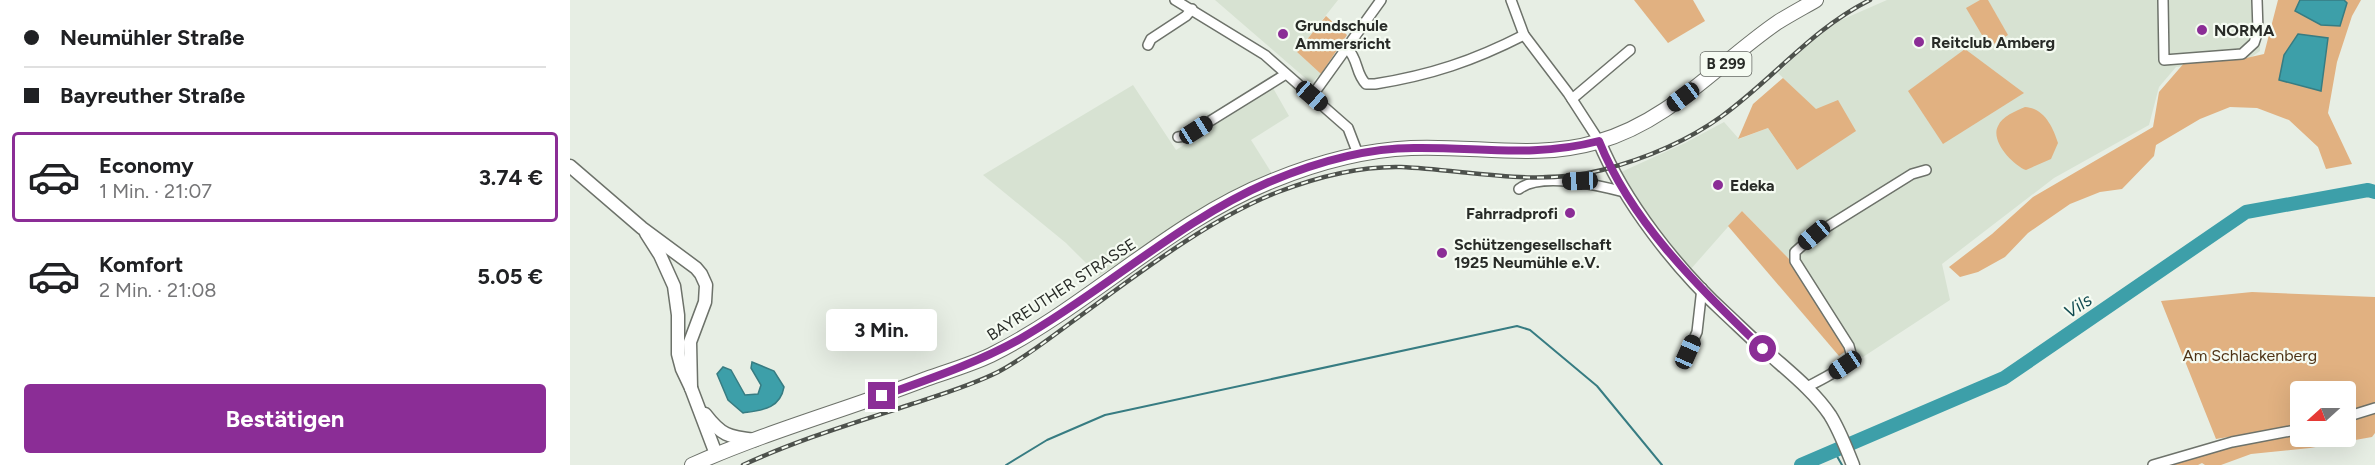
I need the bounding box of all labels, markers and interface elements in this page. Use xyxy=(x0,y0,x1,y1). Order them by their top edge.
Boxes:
place label: Grundschule Ammersricht xyxy=(1295,16,1391,53)
place label: NORMA xyxy=(2214,21,2275,40)
marker: NORMA xyxy=(2195,23,2209,37)
text: Neumühler Straße xyxy=(60,24,244,51)
marker: Grundschule Ammersricht xyxy=(1276,27,1290,41)
place label: Reitclub Amberg xyxy=(1931,33,2055,52)
marker: Reitclub Amberg xyxy=(1912,35,1926,49)
road number: B 299 xyxy=(1700,52,1752,76)
car xyxy=(1293,77,1331,115)
car xyxy=(1663,79,1703,115)
text: Bayreuther Straße xyxy=(60,82,245,109)
car xyxy=(1176,113,1216,147)
icon: car xyxy=(27,150,81,204)
text: Economy xyxy=(99,152,194,179)
text: 3.74 € xyxy=(479,164,543,191)
car xyxy=(1562,171,1598,191)
place label: Edeka xyxy=(1730,176,1775,195)
marker: Edeka xyxy=(1711,178,1725,192)
text: 1 Min. · 21:07 xyxy=(99,179,212,203)
place label: Fahrradprofi xyxy=(1466,204,1558,223)
marker: Fahrradprofi xyxy=(1563,206,1577,220)
car xyxy=(1794,217,1834,253)
street label: BAYREUTHER STRASSE xyxy=(983,234,1139,345)
place label: Schützengesellschaft 1925 Neumühle e.V. xyxy=(1454,235,1612,272)
marker: Schützengesellschaft 1925 Neumühle e.V. xyxy=(1435,246,1449,260)
icon: car xyxy=(27,249,81,303)
text: Komfort xyxy=(99,251,183,278)
text: 5.05 € xyxy=(477,263,543,290)
text: 2 Min. · 21:08 xyxy=(99,278,217,302)
water label: Vils xyxy=(2060,288,2097,323)
callout: 3 Min. xyxy=(826,309,938,351)
text: 3 Min. xyxy=(854,318,909,342)
car xyxy=(1672,332,1704,372)
route start xyxy=(1749,335,1776,362)
park label: Am Schlackenberg xyxy=(2183,346,2317,365)
car xyxy=(1825,347,1865,383)
north arrow xyxy=(2290,381,2356,447)
map controls xyxy=(2290,381,2356,447)
route end xyxy=(868,382,895,409)
button: Bestätigen xyxy=(24,384,546,453)

